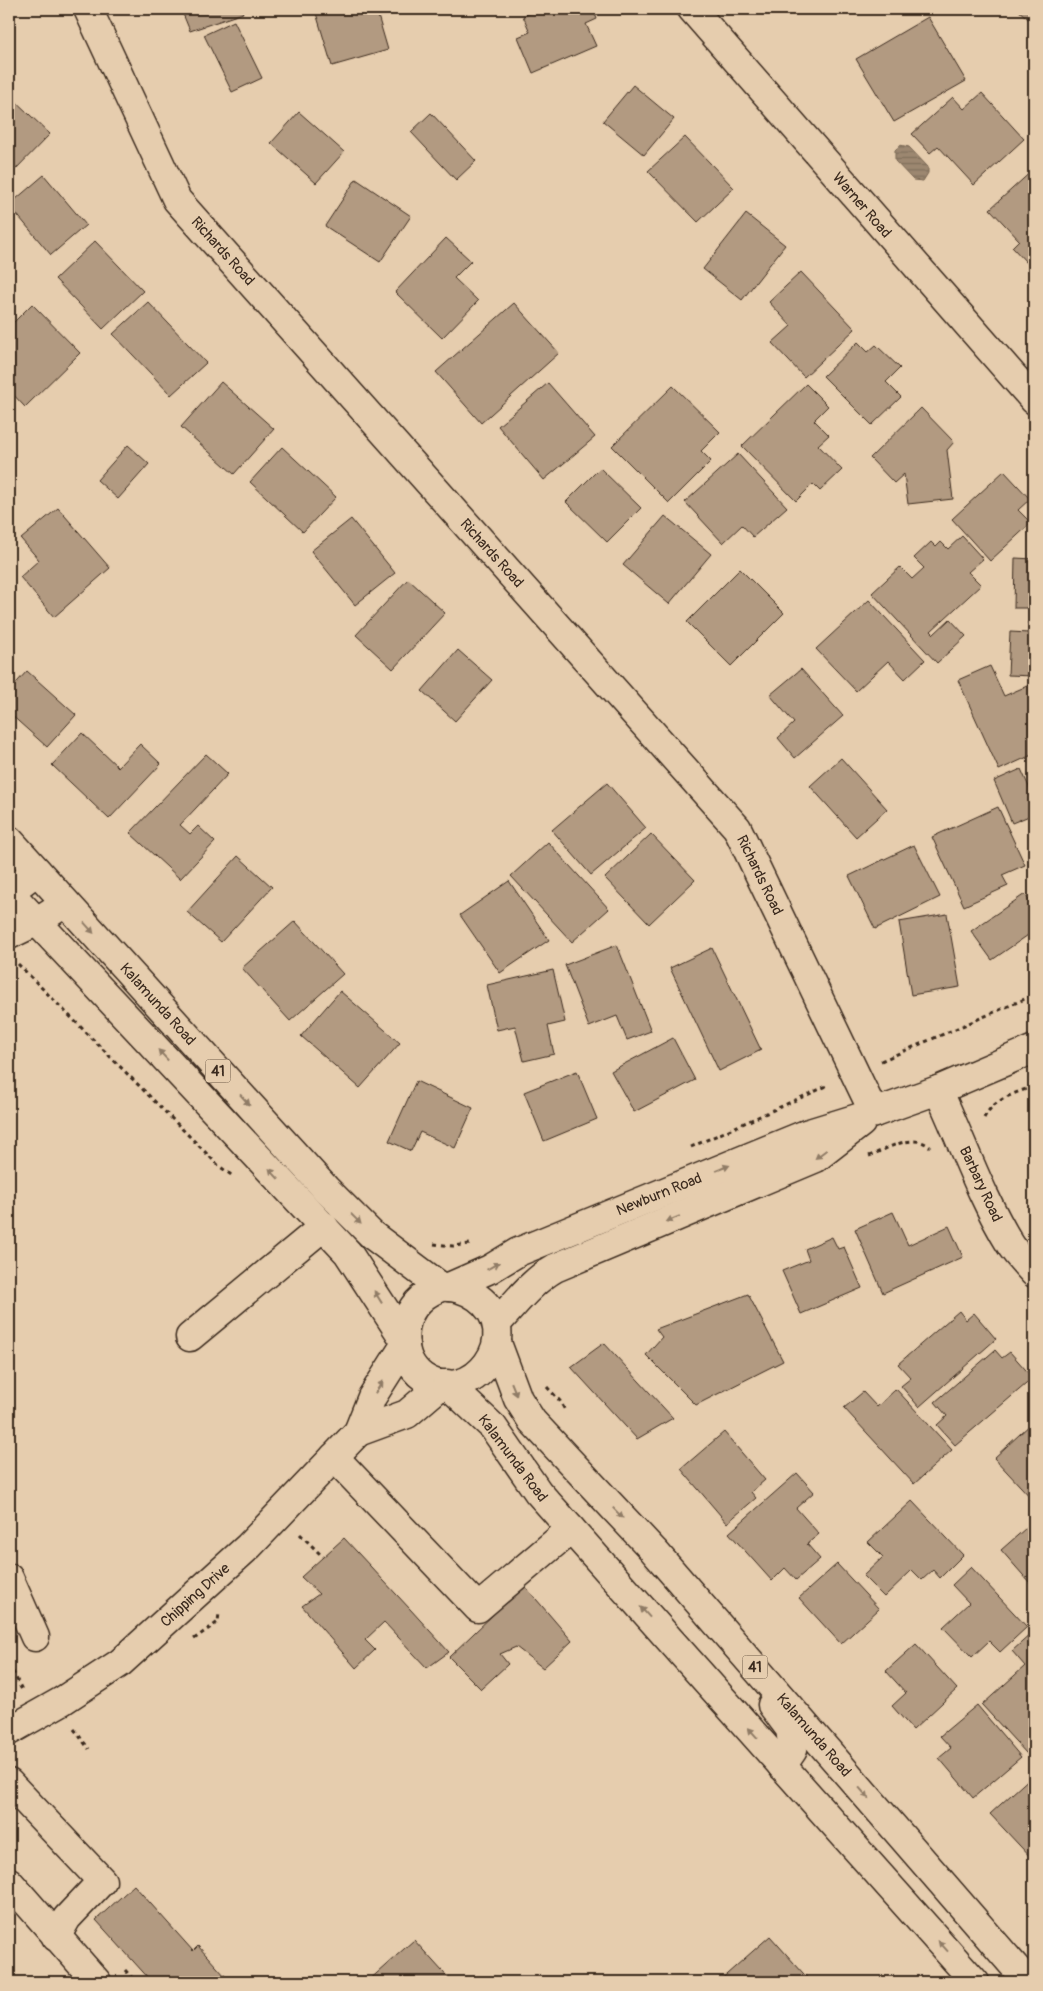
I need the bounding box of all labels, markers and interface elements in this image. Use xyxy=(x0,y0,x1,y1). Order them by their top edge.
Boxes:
street label: Warner Road xyxy=(828,169,895,242)
street label: Richards Road xyxy=(187,213,259,290)
street label: Richards Road xyxy=(456,515,528,592)
street label: Richards Road xyxy=(732,832,787,918)
one-way arrow xyxy=(83,922,95,934)
street label: Kalamunda Road xyxy=(116,959,200,1050)
one-way arrow xyxy=(157,1050,169,1062)
road number: 41 xyxy=(206,1060,230,1082)
one-way arrow xyxy=(239,1094,251,1106)
street label: Barbary Road xyxy=(955,1143,1006,1225)
one-way arrow xyxy=(815,1148,828,1159)
one-way arrow xyxy=(716,1164,731,1172)
one-way arrow xyxy=(268,1168,280,1180)
street label: Newburn Road xyxy=(614,1169,705,1220)
one-way arrow xyxy=(350,1213,362,1225)
one-way arrow xyxy=(666,1215,680,1223)
one-way arrow xyxy=(487,1262,500,1271)
one-way arrow xyxy=(374,1291,383,1304)
one-way arrow xyxy=(374,1381,383,1394)
one-way arrow xyxy=(511,1382,519,1396)
street label: Kalamunda Road xyxy=(474,1411,552,1506)
one-way arrow xyxy=(612,1507,624,1519)
street label: Chipping Drive xyxy=(157,1559,235,1632)
one-way arrow xyxy=(639,1606,651,1618)
road number: 41 xyxy=(742,1655,768,1678)
street label: Kalamunda Road xyxy=(772,1690,855,1781)
one-way arrow xyxy=(747,1728,759,1740)
one-way arrow xyxy=(858,1786,870,1798)
one-way arrow xyxy=(937,1940,949,1952)

